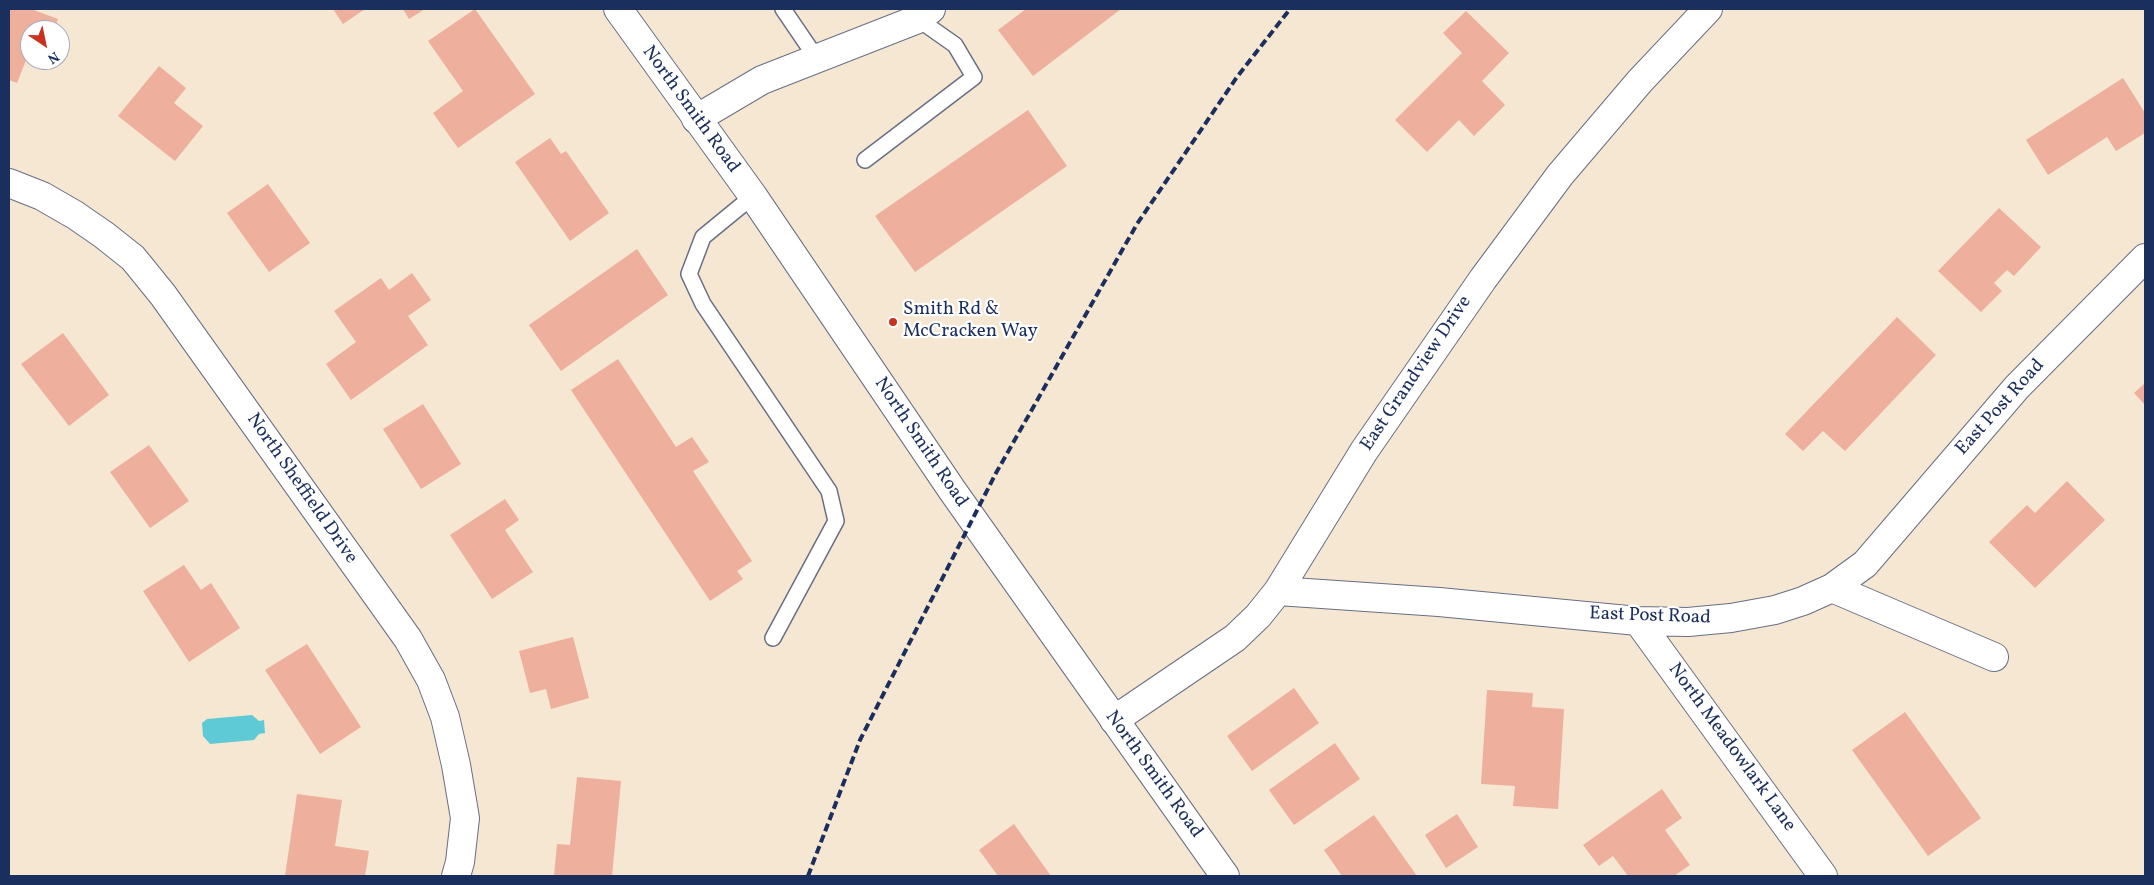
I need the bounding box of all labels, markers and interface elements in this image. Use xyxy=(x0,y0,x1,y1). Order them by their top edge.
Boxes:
north arrow xyxy=(20,20,70,70)
street label: North Smith Road xyxy=(636,42,744,178)
text: N xyxy=(44,46,63,68)
street label: East Grandview Drive xyxy=(1357,292,1477,456)
place label: Smith Rd & McCracken Way xyxy=(903,300,1038,344)
marker: Smith Rd & McCracken Way xyxy=(887,316,899,328)
street label: East Post Road xyxy=(1952,355,2050,461)
street label: North Smith Road xyxy=(868,374,972,512)
street label: North Sheffield Drive xyxy=(240,409,362,569)
street label: East Post Road xyxy=(1589,603,1711,631)
street label: North Meadowlark Lane xyxy=(1662,659,1800,837)
street label: North Smith Road xyxy=(1099,707,1207,843)

